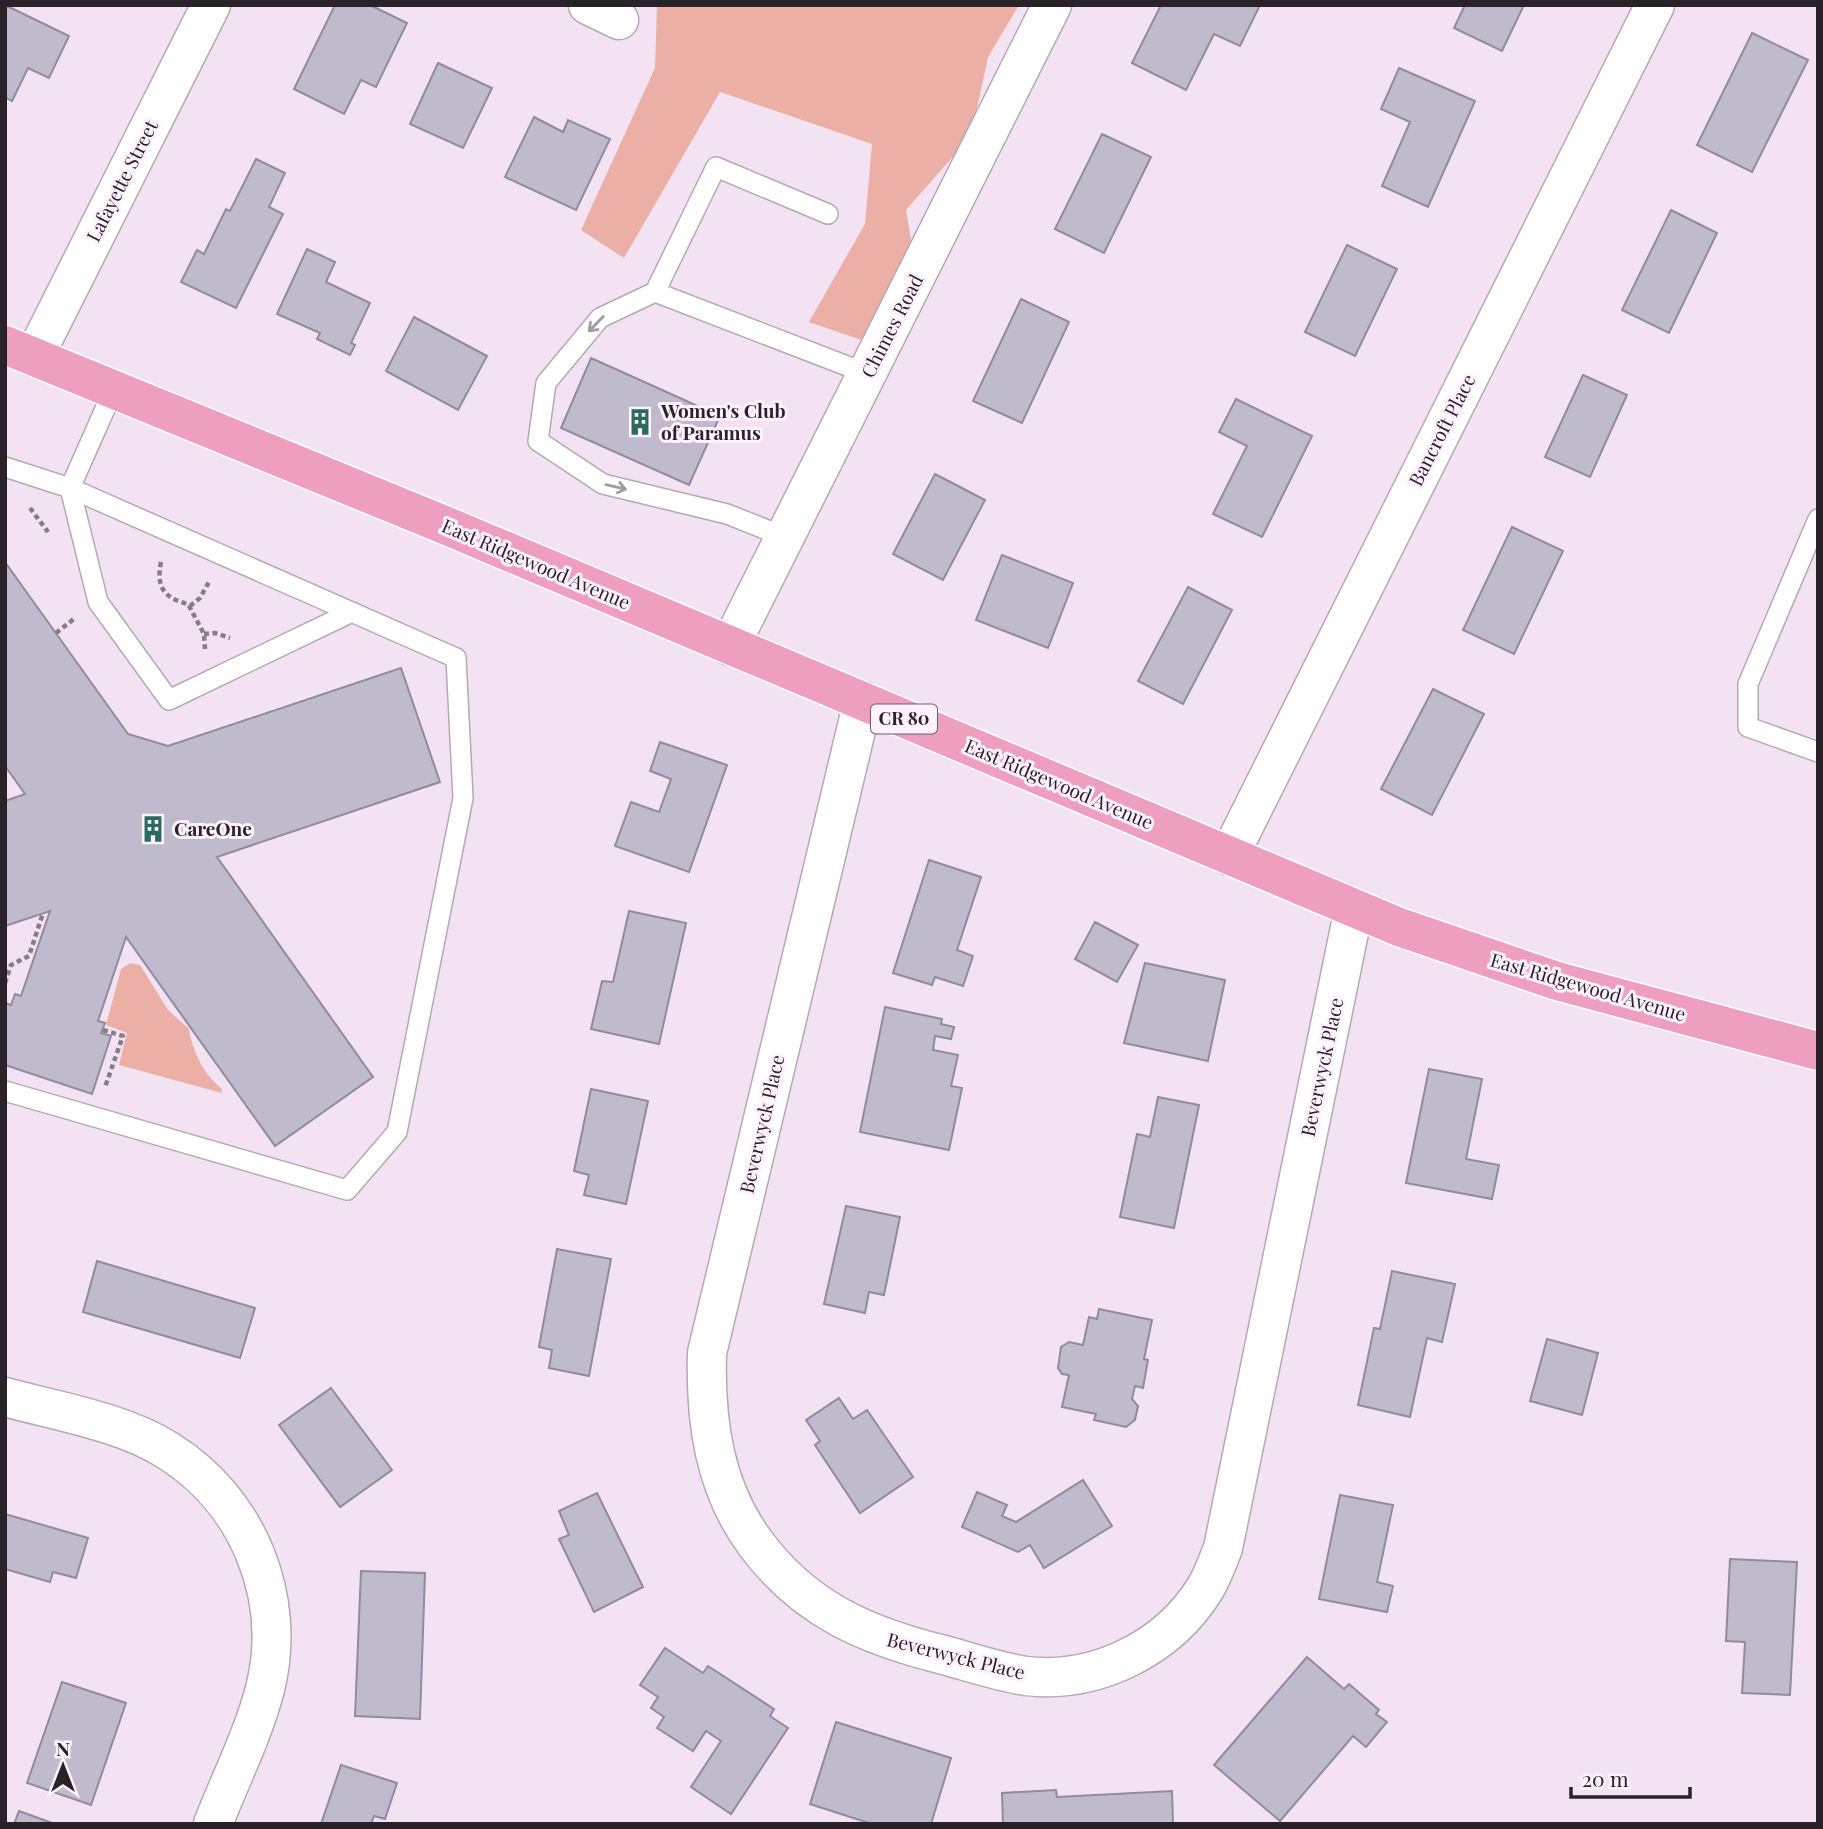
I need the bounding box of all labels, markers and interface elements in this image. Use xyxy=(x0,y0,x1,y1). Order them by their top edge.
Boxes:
street label: Lafayette Street xyxy=(79,115,163,246)
street label: Chimes Road xyxy=(854,269,928,382)
one-way arrow xyxy=(588,315,605,333)
street label: Bancroft Place xyxy=(1402,369,1480,490)
place label: Women's Club of Paramus xyxy=(660,397,786,445)
building icon: Women's Club of Paramus xyxy=(625,407,655,437)
one-way arrow xyxy=(605,481,627,494)
street label: East Ridgewood Avenue xyxy=(438,512,634,615)
road number: CR 80 xyxy=(871,704,937,734)
street label: East Ridgewood Avenue xyxy=(961,732,1157,835)
building icon: CareOne xyxy=(138,814,168,844)
place label: CareOne xyxy=(174,815,252,841)
street label: East Ridgewood Avenue xyxy=(1488,946,1689,1026)
street label: Beverwyck Place xyxy=(1294,995,1348,1139)
street label: Beverwyck Place xyxy=(732,1052,790,1196)
street label: Beverwyck Place xyxy=(884,1625,1028,1685)
north arrow xyxy=(28,1731,98,1801)
text: N xyxy=(56,1735,70,1761)
scale bar xyxy=(1571,1756,1690,1800)
text: 20 m xyxy=(1582,1764,1629,1792)

